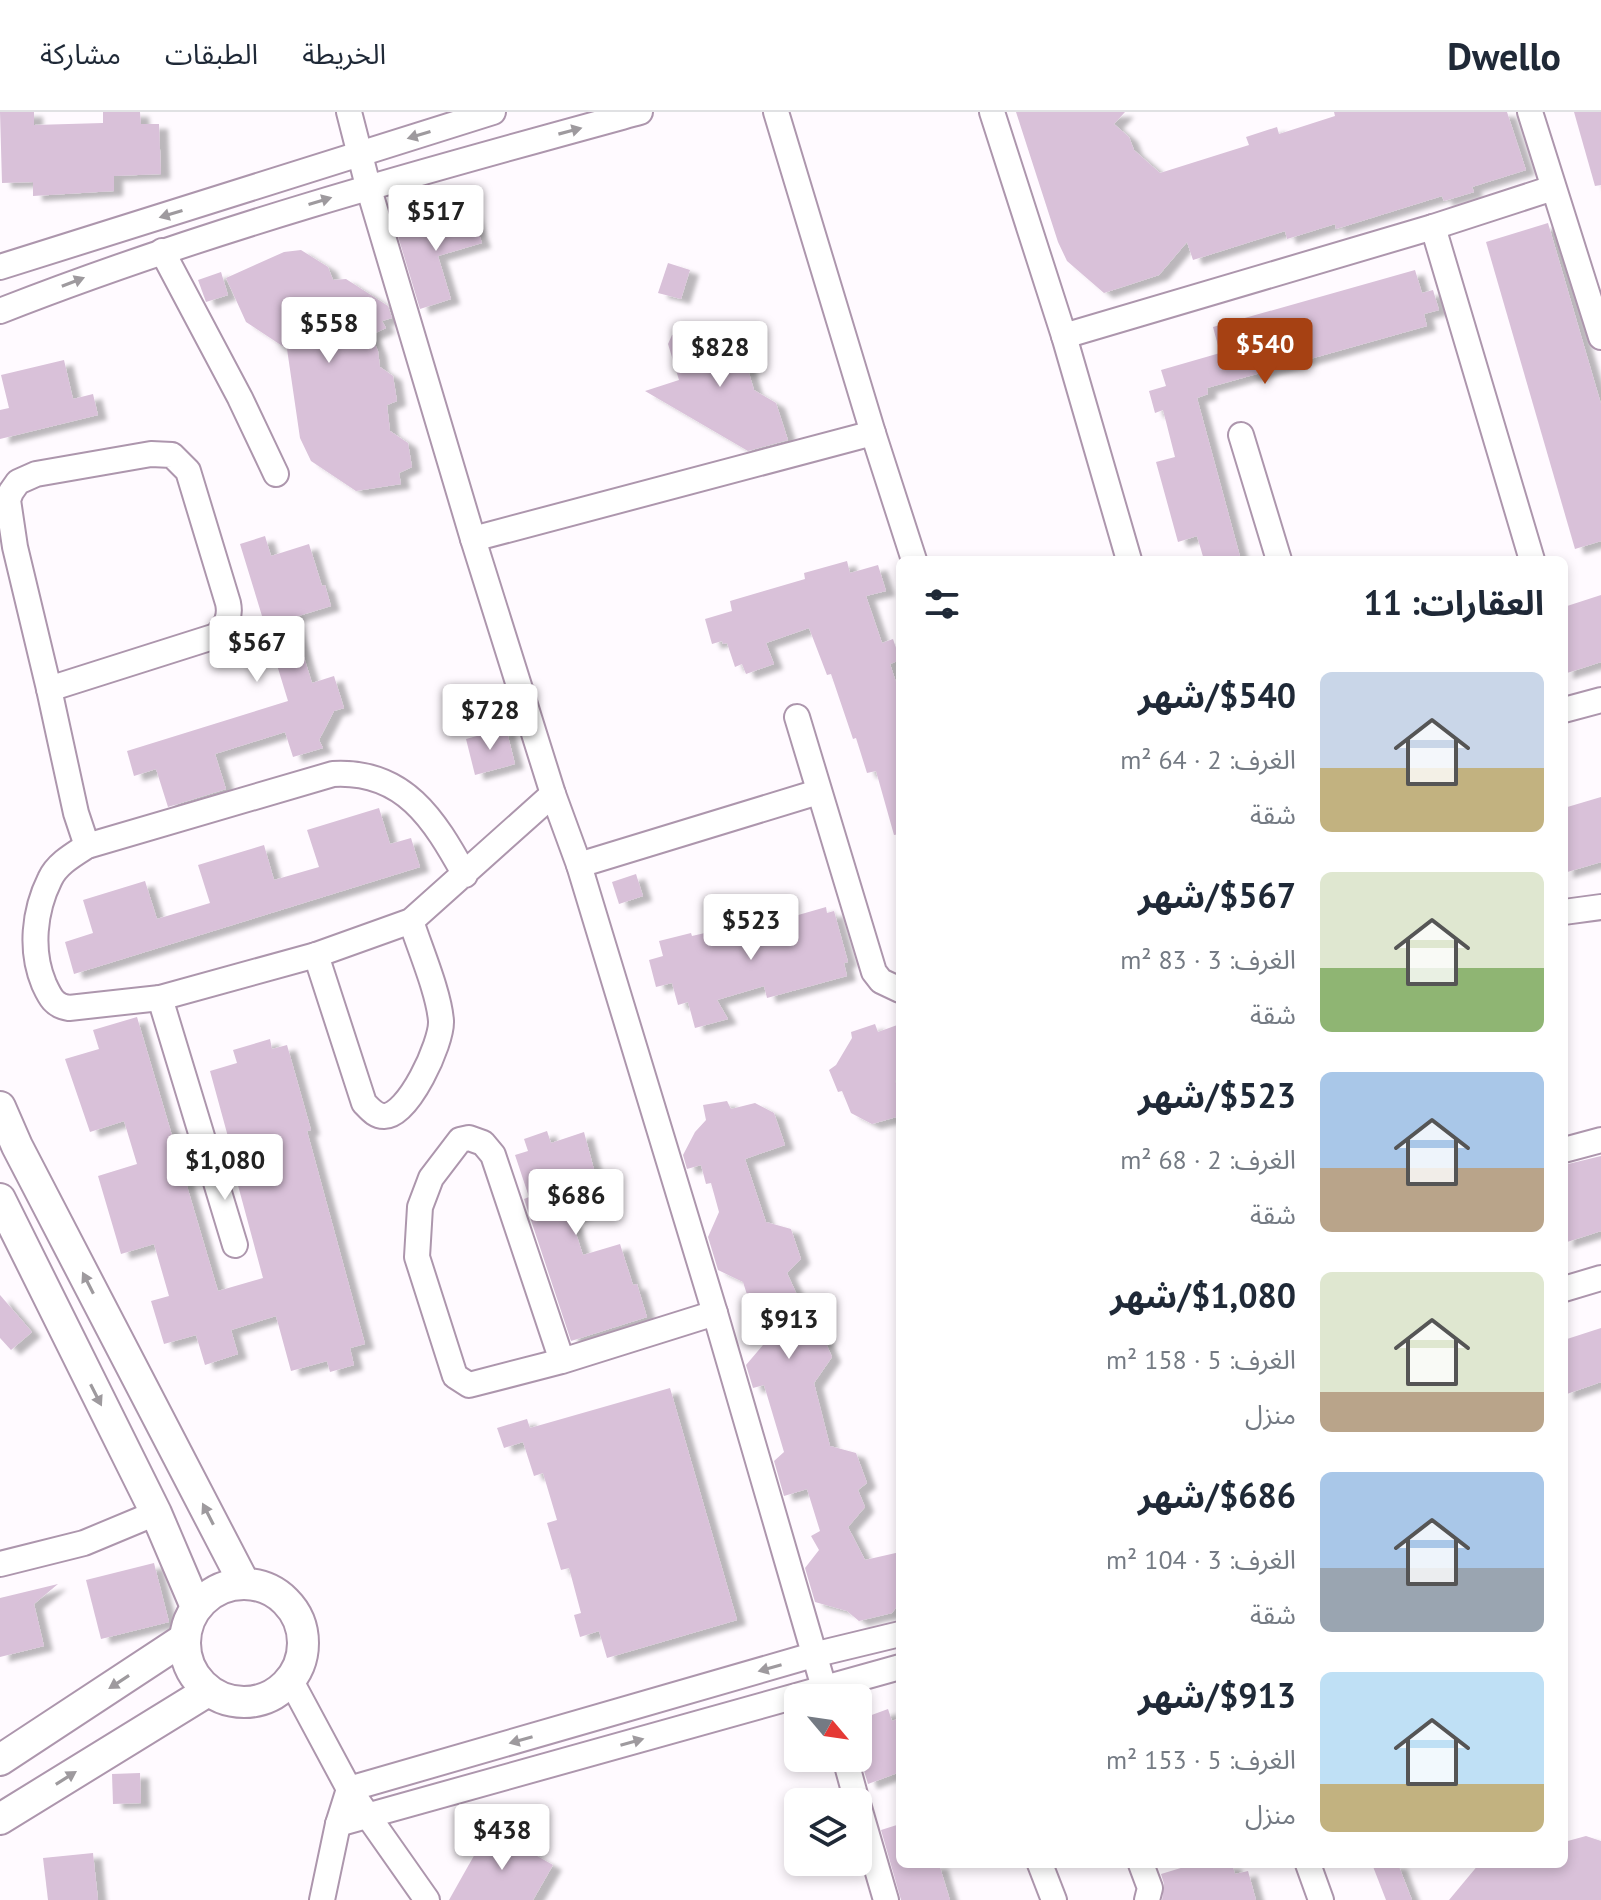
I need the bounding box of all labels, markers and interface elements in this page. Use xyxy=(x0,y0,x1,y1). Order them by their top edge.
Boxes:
text: Dwello xyxy=(1447,31,1561,80)
text: مشاركة xyxy=(40,35,121,72)
text: الطبقات xyxy=(165,35,258,72)
text: الخريطة xyxy=(302,35,386,72)
one-way arrow xyxy=(558,124,582,137)
one-way arrow xyxy=(406,129,430,142)
pin: $517 xyxy=(389,185,483,253)
one-way arrow xyxy=(308,194,332,207)
text: $517 xyxy=(407,194,465,227)
one-way arrow xyxy=(159,208,183,220)
one-way arrow xyxy=(61,275,85,288)
pin: $558 xyxy=(282,297,376,365)
text: $558 xyxy=(300,306,358,339)
pin: $540 xyxy=(1218,318,1312,386)
pin: $828 xyxy=(673,321,767,389)
text: $540 xyxy=(1236,327,1294,360)
text: $828 xyxy=(691,330,749,363)
text: العقارات: 11 xyxy=(1364,580,1544,624)
icon: filters xyxy=(920,582,964,626)
pin: $567 xyxy=(210,616,304,684)
text: $567 xyxy=(228,625,286,658)
text: $540/شهر xyxy=(1138,673,1296,717)
pin: $728 xyxy=(443,684,537,752)
text: $728 xyxy=(461,693,519,726)
icon: home xyxy=(1384,704,1480,800)
text: الغرف: 2 · 64 m² xyxy=(1120,743,1296,776)
text: شقة xyxy=(1250,798,1296,831)
text: $567/شهر xyxy=(1138,873,1296,917)
pin: $523 xyxy=(704,894,798,962)
text: $523 xyxy=(722,903,780,936)
icon: home xyxy=(1384,904,1480,1000)
text: الغرف: 3 · 83 m² xyxy=(1120,943,1296,976)
text: شقة xyxy=(1250,998,1296,1031)
text: $523/شهر xyxy=(1138,1073,1296,1117)
icon: home xyxy=(1384,1104,1480,1200)
pin: $1,080 xyxy=(160,1134,290,1202)
text: $1,080 xyxy=(185,1143,265,1176)
text: الغرف: 2 · 68 m² xyxy=(1120,1143,1296,1176)
pin: $686 xyxy=(529,1169,623,1237)
text: $686 xyxy=(547,1178,605,1211)
text: شقة xyxy=(1250,1198,1296,1231)
one-way arrow xyxy=(82,1272,95,1295)
text: $1,080/شهر xyxy=(1110,1273,1296,1317)
pin: $913 xyxy=(742,1293,836,1361)
text: $913 xyxy=(760,1302,818,1335)
icon: home xyxy=(1384,1304,1480,1400)
text: الغرف: 5 · 158 m² xyxy=(1106,1343,1296,1376)
one-way arrow xyxy=(90,1383,103,1406)
text: منزل xyxy=(1245,1398,1296,1431)
text: $686/شهر xyxy=(1138,1473,1296,1517)
one-way arrow xyxy=(201,1503,215,1525)
icon: home xyxy=(1384,1504,1480,1600)
text: الغرف: 3 · 104 m² xyxy=(1106,1543,1296,1576)
text: شقة xyxy=(1250,1598,1296,1631)
one-way arrow xyxy=(758,1662,782,1675)
text: $913/شهر xyxy=(1138,1673,1296,1717)
one-way arrow xyxy=(108,1674,129,1689)
north arrow xyxy=(784,1684,872,1772)
map controls xyxy=(784,1684,872,1876)
icon: home xyxy=(1384,1704,1480,1800)
one-way arrow xyxy=(508,1734,532,1747)
one-way arrow xyxy=(620,1735,644,1748)
text: الغرف: 5 · 153 m² xyxy=(1106,1743,1296,1776)
one-way arrow xyxy=(56,1770,77,1785)
button: layers xyxy=(784,1788,872,1876)
text: منزل xyxy=(1245,1798,1296,1831)
pin: $438 xyxy=(455,1804,549,1872)
text: $438 xyxy=(473,1813,531,1846)

